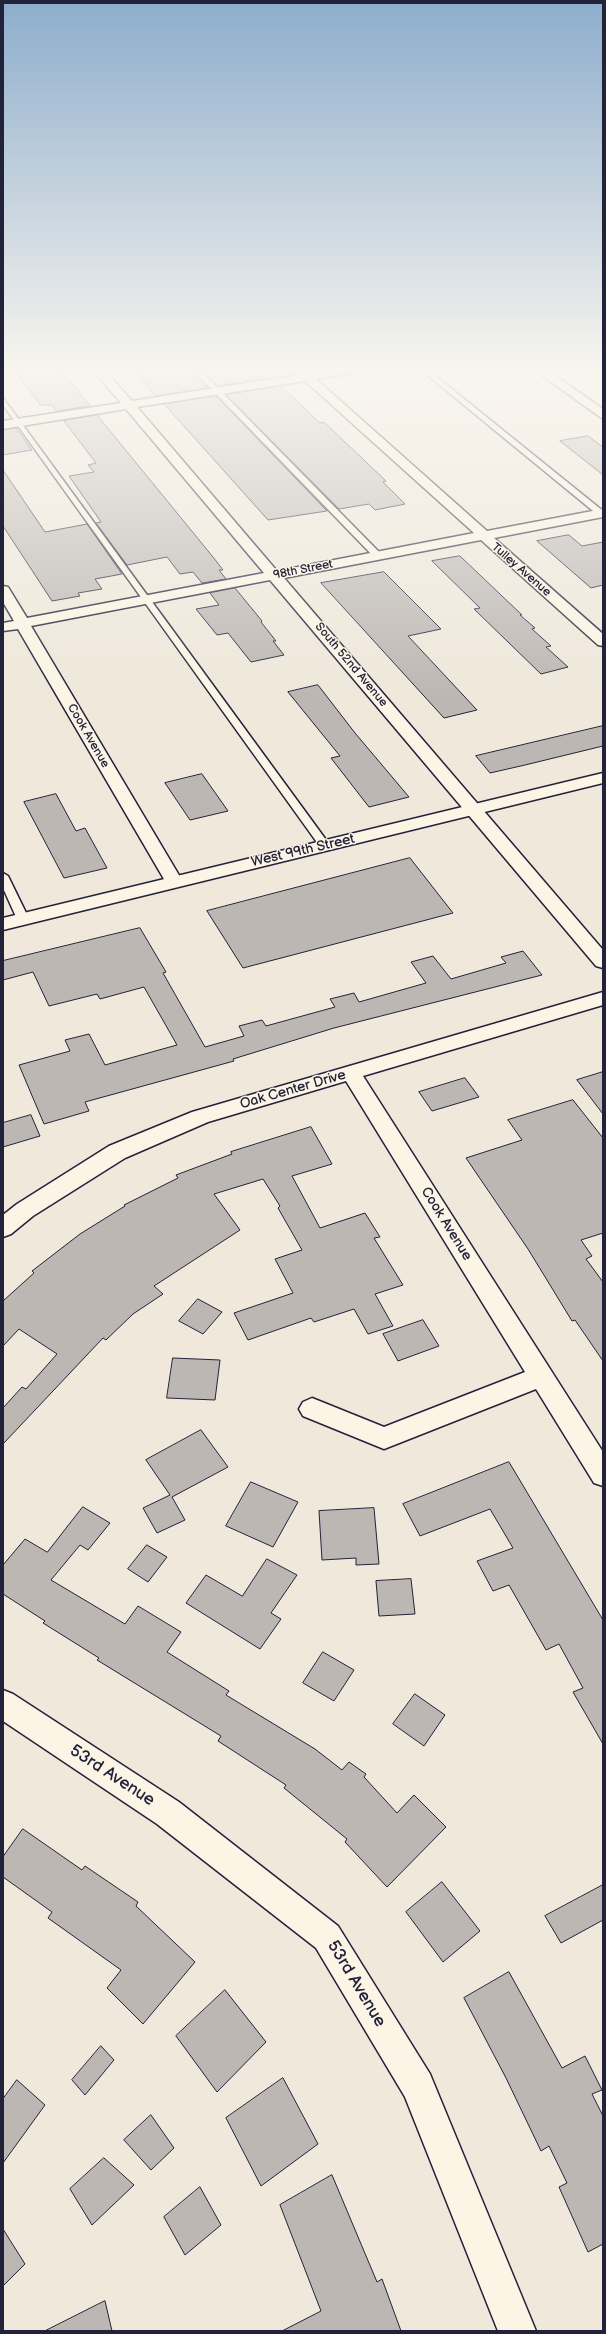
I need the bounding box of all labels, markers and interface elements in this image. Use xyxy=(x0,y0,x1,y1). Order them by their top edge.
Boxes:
street label: Tulley Avenue xyxy=(488,540,554,600)
street label: 98th Street xyxy=(272,557,334,583)
street label: South 52nd Avenue xyxy=(312,620,390,710)
street label: Cook Avenue xyxy=(64,701,112,771)
street label: West 99th Street xyxy=(250,831,356,871)
street label: Oak Center Drive xyxy=(238,1067,348,1113)
street label: Cook Avenue xyxy=(417,1184,475,1264)
street label: 53rd Avenue xyxy=(66,1741,158,1811)
street label: 53rd Avenue xyxy=(322,1937,390,2031)

